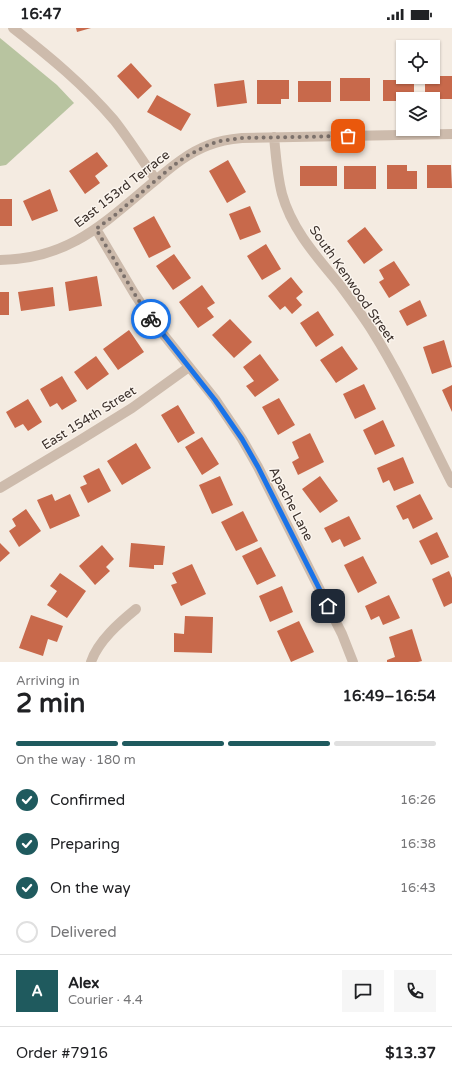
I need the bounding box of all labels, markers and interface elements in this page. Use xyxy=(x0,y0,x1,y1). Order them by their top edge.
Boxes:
text: 16:47 xyxy=(20,5,62,23)
map controls xyxy=(396,40,440,136)
button: locate xyxy=(396,40,440,84)
button: layers xyxy=(396,92,440,136)
pin xyxy=(331,119,365,153)
icon: bag xyxy=(337,125,359,147)
street label: East 153rd Terrace xyxy=(71,147,173,231)
street label: South Kenwood Street xyxy=(306,223,398,345)
courier xyxy=(131,299,171,339)
icon: bike xyxy=(140,308,162,330)
street label: East 154th Street xyxy=(39,383,139,453)
street label: Apache Lane xyxy=(266,464,316,544)
pin xyxy=(311,589,345,623)
icon: home xyxy=(317,595,339,617)
text: Arriving in xyxy=(16,673,80,689)
text: 16:49–16:54 xyxy=(343,687,436,705)
text: 2 min xyxy=(16,688,85,719)
text: On the way · 180 m xyxy=(16,752,136,768)
icon: check xyxy=(16,789,38,811)
text: Confirmed xyxy=(50,791,125,809)
text: 16:26 xyxy=(400,792,436,808)
icon: check xyxy=(16,833,38,855)
text: Preparing xyxy=(50,835,120,853)
text: 16:38 xyxy=(400,836,436,852)
icon: check xyxy=(16,877,38,899)
text: On the way xyxy=(50,879,130,897)
text: 16:43 xyxy=(400,880,436,896)
text: Delivered xyxy=(50,923,117,941)
button: chat xyxy=(342,970,384,1012)
button: phone xyxy=(394,970,436,1012)
text: Alex xyxy=(68,974,99,992)
text: A xyxy=(31,982,43,1000)
text: Courier · 4.4 xyxy=(68,992,143,1008)
text: Order #7916 xyxy=(16,1044,108,1062)
text: $13.37 xyxy=(385,1044,436,1062)

